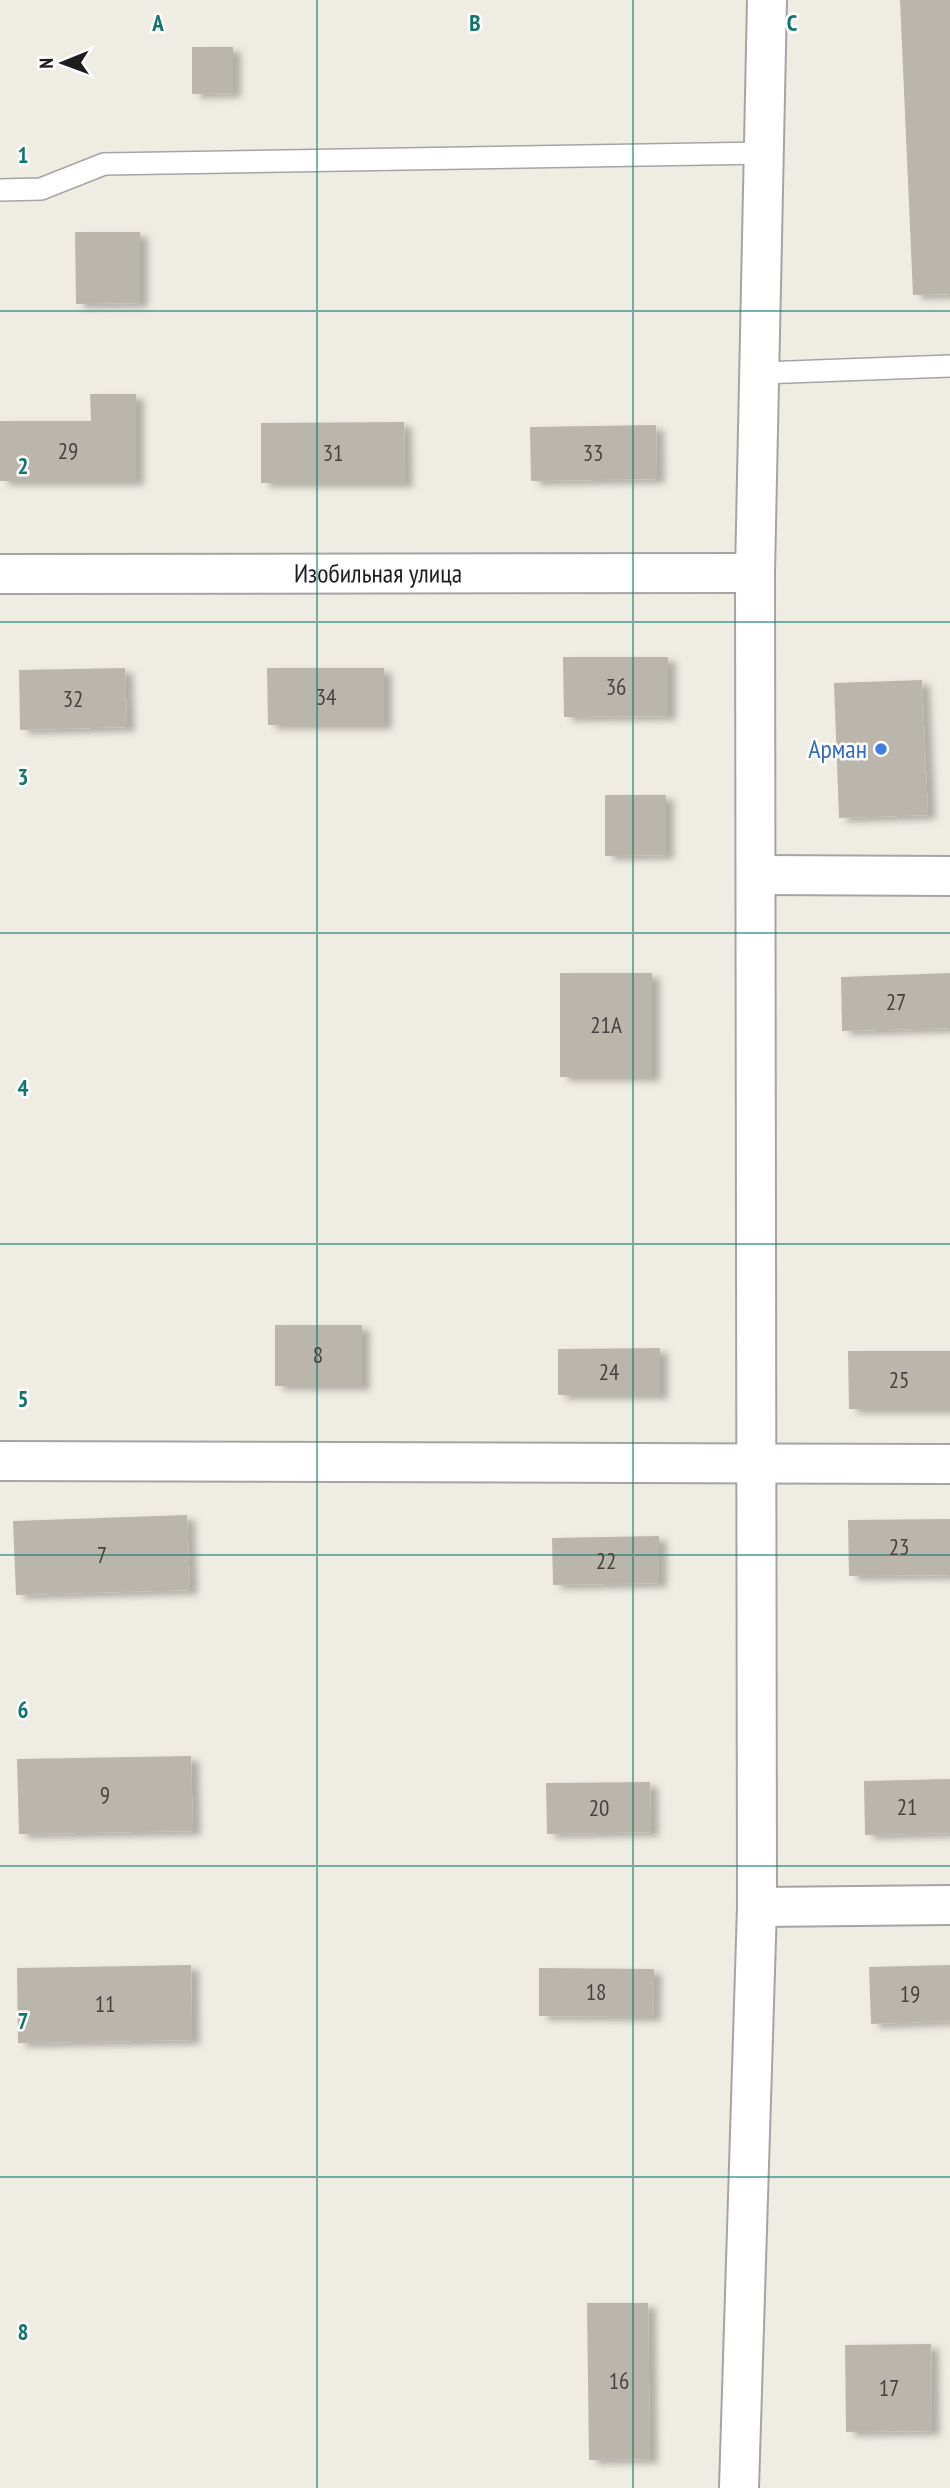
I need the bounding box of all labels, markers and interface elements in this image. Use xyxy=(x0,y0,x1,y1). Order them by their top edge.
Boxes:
text: A xyxy=(151,8,164,37)
text: B xyxy=(469,8,481,37)
text: C xyxy=(787,8,798,37)
north arrow xyxy=(28,28,98,98)
text: N xyxy=(34,58,58,69)
text: 1 xyxy=(18,140,29,169)
house number: 29 xyxy=(58,436,78,465)
house number: 31 xyxy=(323,438,343,467)
house number: 33 xyxy=(583,438,603,467)
text: 2 xyxy=(18,451,29,480)
street label: Изобильная улица xyxy=(294,556,462,590)
house number: 36 xyxy=(606,672,626,701)
house number: 34 xyxy=(316,682,336,711)
house number: 32 xyxy=(63,684,83,713)
place label: Арман xyxy=(808,732,867,765)
marker: Арман xyxy=(873,741,889,757)
text: 3 xyxy=(18,762,29,791)
house number: 27 xyxy=(886,987,906,1016)
house number: 21А xyxy=(590,1010,622,1039)
text: 4 xyxy=(18,1073,29,1102)
house number: 8 xyxy=(313,1340,323,1369)
house number: 24 xyxy=(599,1357,619,1386)
house number: 25 xyxy=(889,1365,909,1394)
text: 5 xyxy=(18,1384,29,1413)
house number: 23 xyxy=(889,1532,909,1561)
house number: 7 xyxy=(97,1540,107,1569)
house number: 22 xyxy=(596,1546,616,1575)
text: 6 xyxy=(18,1695,29,1724)
house number: 9 xyxy=(100,1780,110,1809)
house number: 21 xyxy=(897,1792,917,1821)
house number: 20 xyxy=(589,1793,609,1822)
house number: 18 xyxy=(586,1977,606,2006)
house number: 19 xyxy=(900,1979,920,2008)
house number: 11 xyxy=(95,1989,115,2018)
text: 7 xyxy=(18,2006,29,2035)
text: 8 xyxy=(18,2317,29,2346)
house number: 16 xyxy=(609,2366,629,2395)
house number: 17 xyxy=(879,2373,899,2402)

